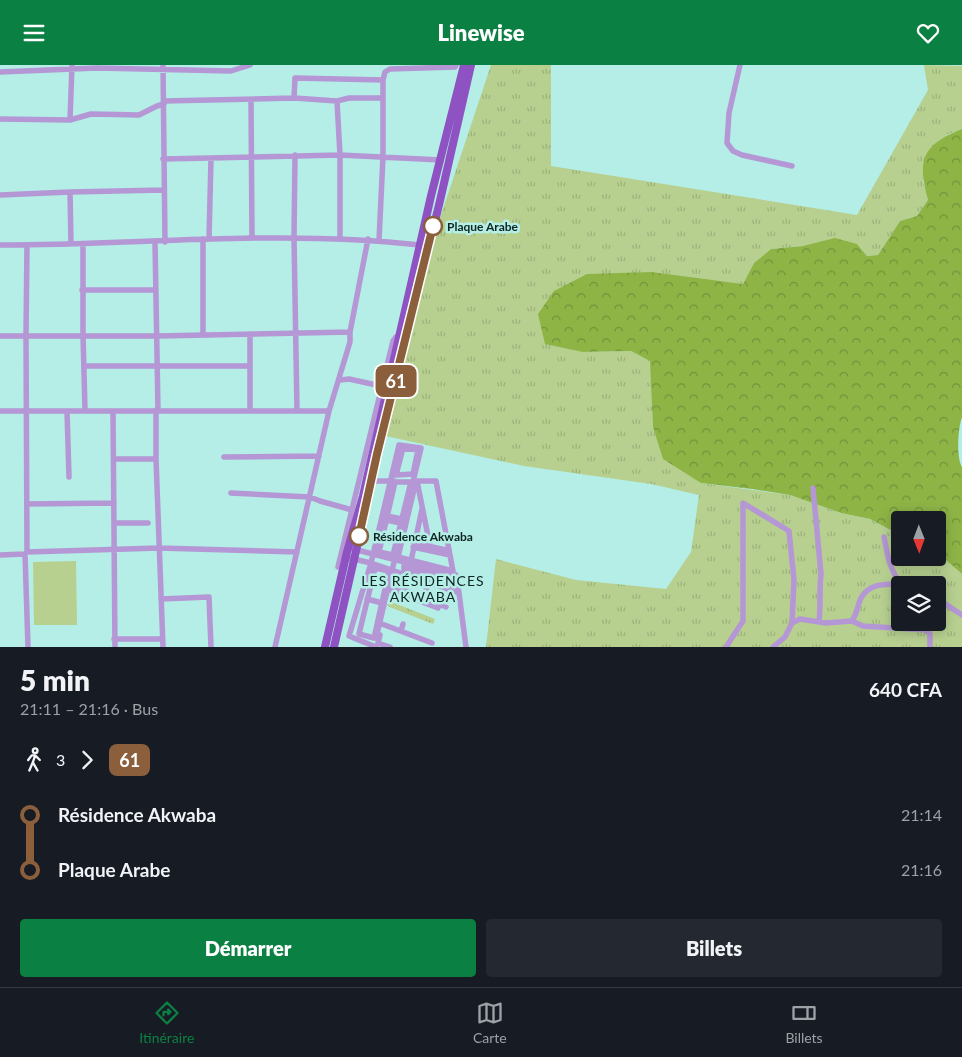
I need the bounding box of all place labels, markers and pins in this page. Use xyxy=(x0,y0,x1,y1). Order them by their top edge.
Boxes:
marker: Plaque Arabe xyxy=(423,216,443,236)
place label: Plaque Arabe xyxy=(447,219,519,234)
marker: Résidence Akwaba xyxy=(349,526,369,546)
place label: Résidence Akwaba xyxy=(373,529,473,544)

